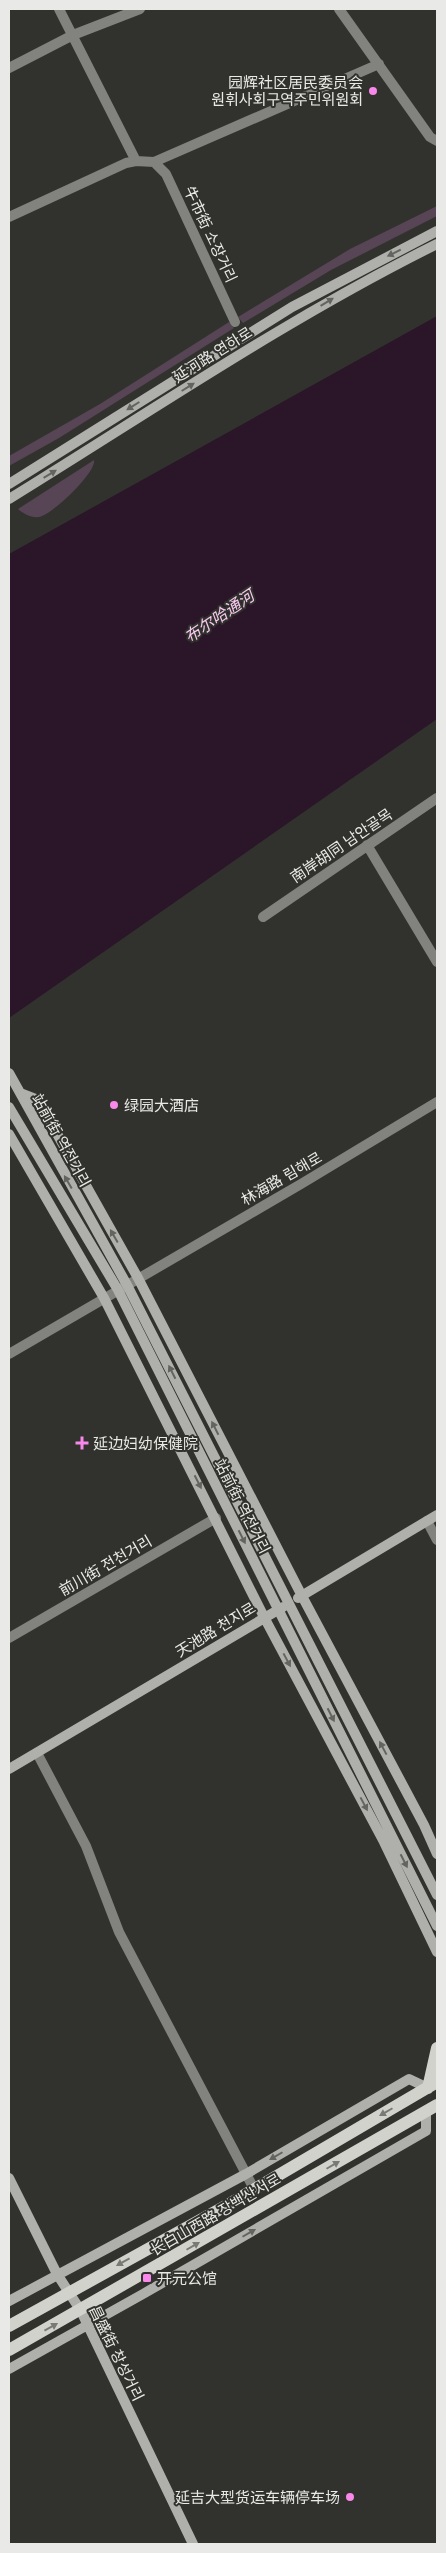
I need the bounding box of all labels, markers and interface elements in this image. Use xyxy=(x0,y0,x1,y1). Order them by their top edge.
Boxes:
place label: 园辉社区居民委员会 원휘사회구역주민위원회 xyxy=(211,72,363,109)
marker: 园辉社区居民委员会 원휘사회구역주민위원회 xyxy=(367,85,379,97)
street label: 牛市街 소장거리 xyxy=(180,183,242,285)
one-way arrow xyxy=(386,248,401,257)
one-way arrow xyxy=(320,298,333,307)
street label: 延河路 연하로 xyxy=(168,322,256,386)
one-way arrow xyxy=(181,382,194,392)
one-way arrow xyxy=(127,402,140,411)
one-way arrow xyxy=(44,469,57,478)
water label: 布尔哈通河 xyxy=(180,583,261,647)
street label: 南岸胡同 남안골목 xyxy=(286,803,396,887)
street label: 站前街 역전거리 xyxy=(28,1090,96,1190)
place label: 绿园大酒店 xyxy=(124,1095,199,1115)
marker: 绿园大酒店 xyxy=(108,1099,120,1111)
street label: 林海路 림해로 xyxy=(237,1147,325,1209)
one-way arrow xyxy=(63,1175,72,1188)
one-way arrow xyxy=(109,1229,118,1242)
one-way arrow xyxy=(168,1365,176,1380)
one-way arrow xyxy=(211,1421,219,1435)
place label: 延边妇幼保健院 xyxy=(93,1433,198,1453)
marker: 延边妇幼保健院 xyxy=(75,1436,89,1450)
street label: 站前街 역전거리 xyxy=(210,1455,276,1557)
one-way arrow xyxy=(194,1475,202,1489)
street label: 前川街 전천거리 xyxy=(55,1530,155,1600)
one-way arrow xyxy=(238,1530,246,1544)
street label: 天池路 천지로 xyxy=(171,1597,259,1661)
one-way arrow xyxy=(283,1653,291,1667)
one-way arrow xyxy=(327,1708,335,1723)
one-way arrow xyxy=(379,1741,387,1755)
one-way arrow xyxy=(359,1797,368,1810)
one-way arrow xyxy=(400,1853,408,1868)
one-way arrow xyxy=(379,2108,392,2117)
one-way arrow xyxy=(269,2152,283,2161)
one-way arrow xyxy=(327,2160,340,2169)
street label: 长白山西路 장백산서로 xyxy=(146,2168,284,2260)
one-way arrow xyxy=(242,2229,257,2237)
one-way arrow xyxy=(185,2242,200,2250)
one-way arrow xyxy=(116,2258,130,2267)
place label: 开元公馆 xyxy=(157,2268,217,2288)
marker: 开元公馆 xyxy=(141,2272,153,2284)
street label: 昌盛街 창성거리 xyxy=(85,2302,149,2404)
one-way arrow xyxy=(44,2323,59,2331)
place label: 延吉大型货运车辆停车场 xyxy=(175,2487,340,2507)
marker: 延吉大型货运车辆停车场 xyxy=(344,2491,356,2503)

